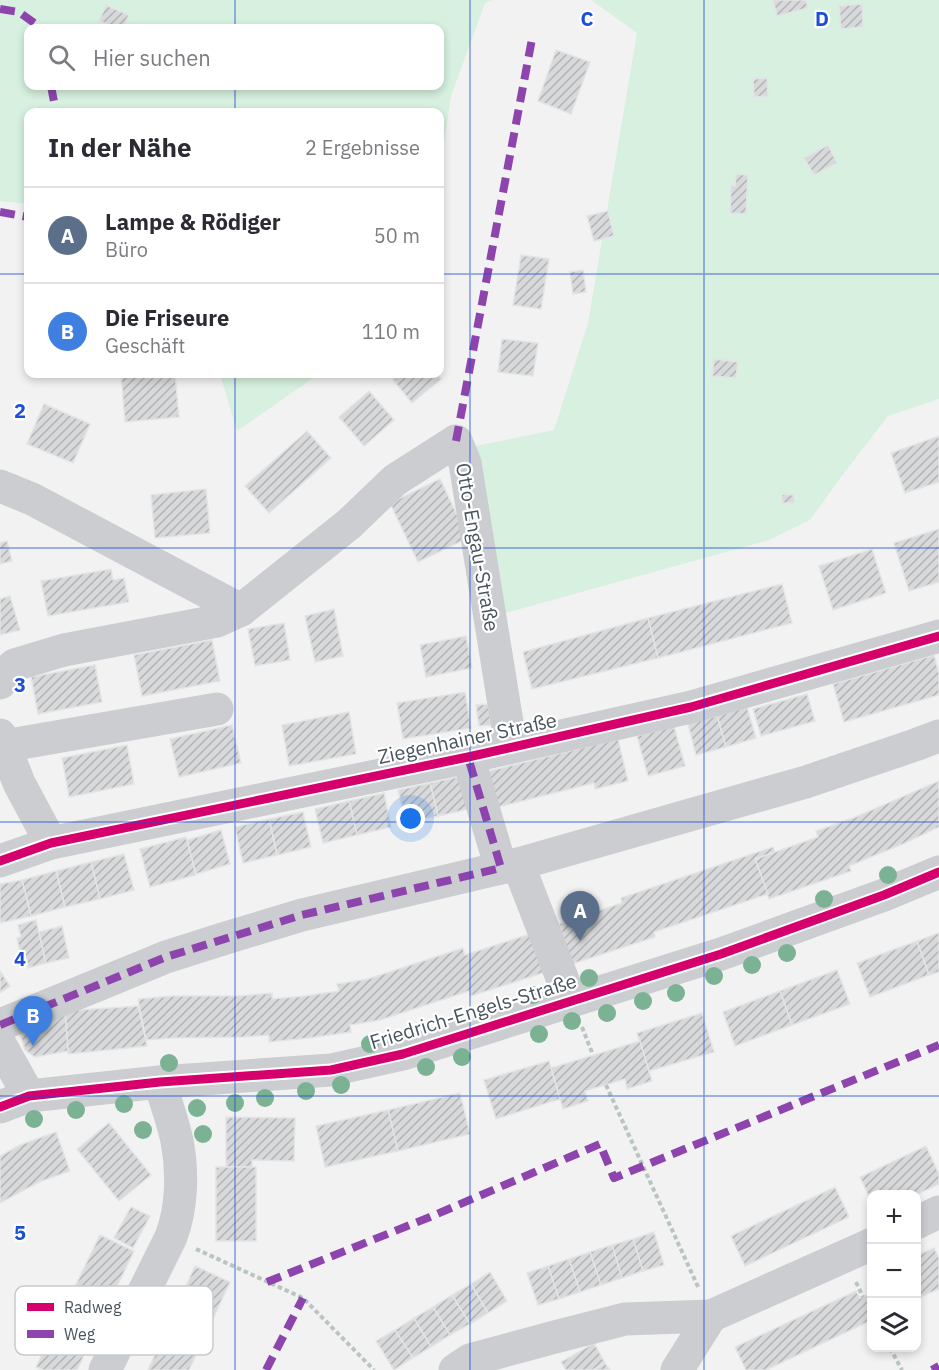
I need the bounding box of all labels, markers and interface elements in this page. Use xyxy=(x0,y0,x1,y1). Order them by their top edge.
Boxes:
text: C xyxy=(580,5,594,32)
text: D xyxy=(815,5,829,32)
search box xyxy=(24,24,444,90)
icon: search xyxy=(45,41,78,74)
text: Hier suchen xyxy=(93,43,211,72)
text: In der Nähe xyxy=(48,130,192,164)
text: 2 Ergebnisse xyxy=(305,134,420,161)
text: Lampe & Rödiger xyxy=(105,207,281,236)
text: A xyxy=(61,222,74,249)
text: 50 m xyxy=(374,222,420,249)
text: Büro xyxy=(105,236,148,263)
text: Die Friseure xyxy=(105,303,229,332)
text: B xyxy=(61,318,74,345)
text: 110 m xyxy=(362,318,420,345)
text: Geschäft xyxy=(105,332,185,359)
text: 2 xyxy=(14,397,26,424)
street label: Otto-Engau-Straße xyxy=(450,461,506,633)
text: 3 xyxy=(14,671,26,698)
street label: Ziegenhainer Straße xyxy=(375,706,559,770)
your location xyxy=(396,804,425,833)
pin: A xyxy=(560,892,600,941)
text: 4 xyxy=(14,945,26,972)
street label: Friedrich-Engels-Straße xyxy=(366,967,580,1055)
pin: B xyxy=(14,996,52,1046)
map controls xyxy=(867,1190,921,1352)
button: + xyxy=(867,1190,921,1244)
text: 5 xyxy=(14,1219,26,1246)
button: − xyxy=(867,1244,921,1298)
legend xyxy=(15,1286,213,1355)
text: Radweg xyxy=(64,1297,122,1317)
button: layers xyxy=(867,1298,921,1352)
text: Weg xyxy=(64,1324,96,1344)

